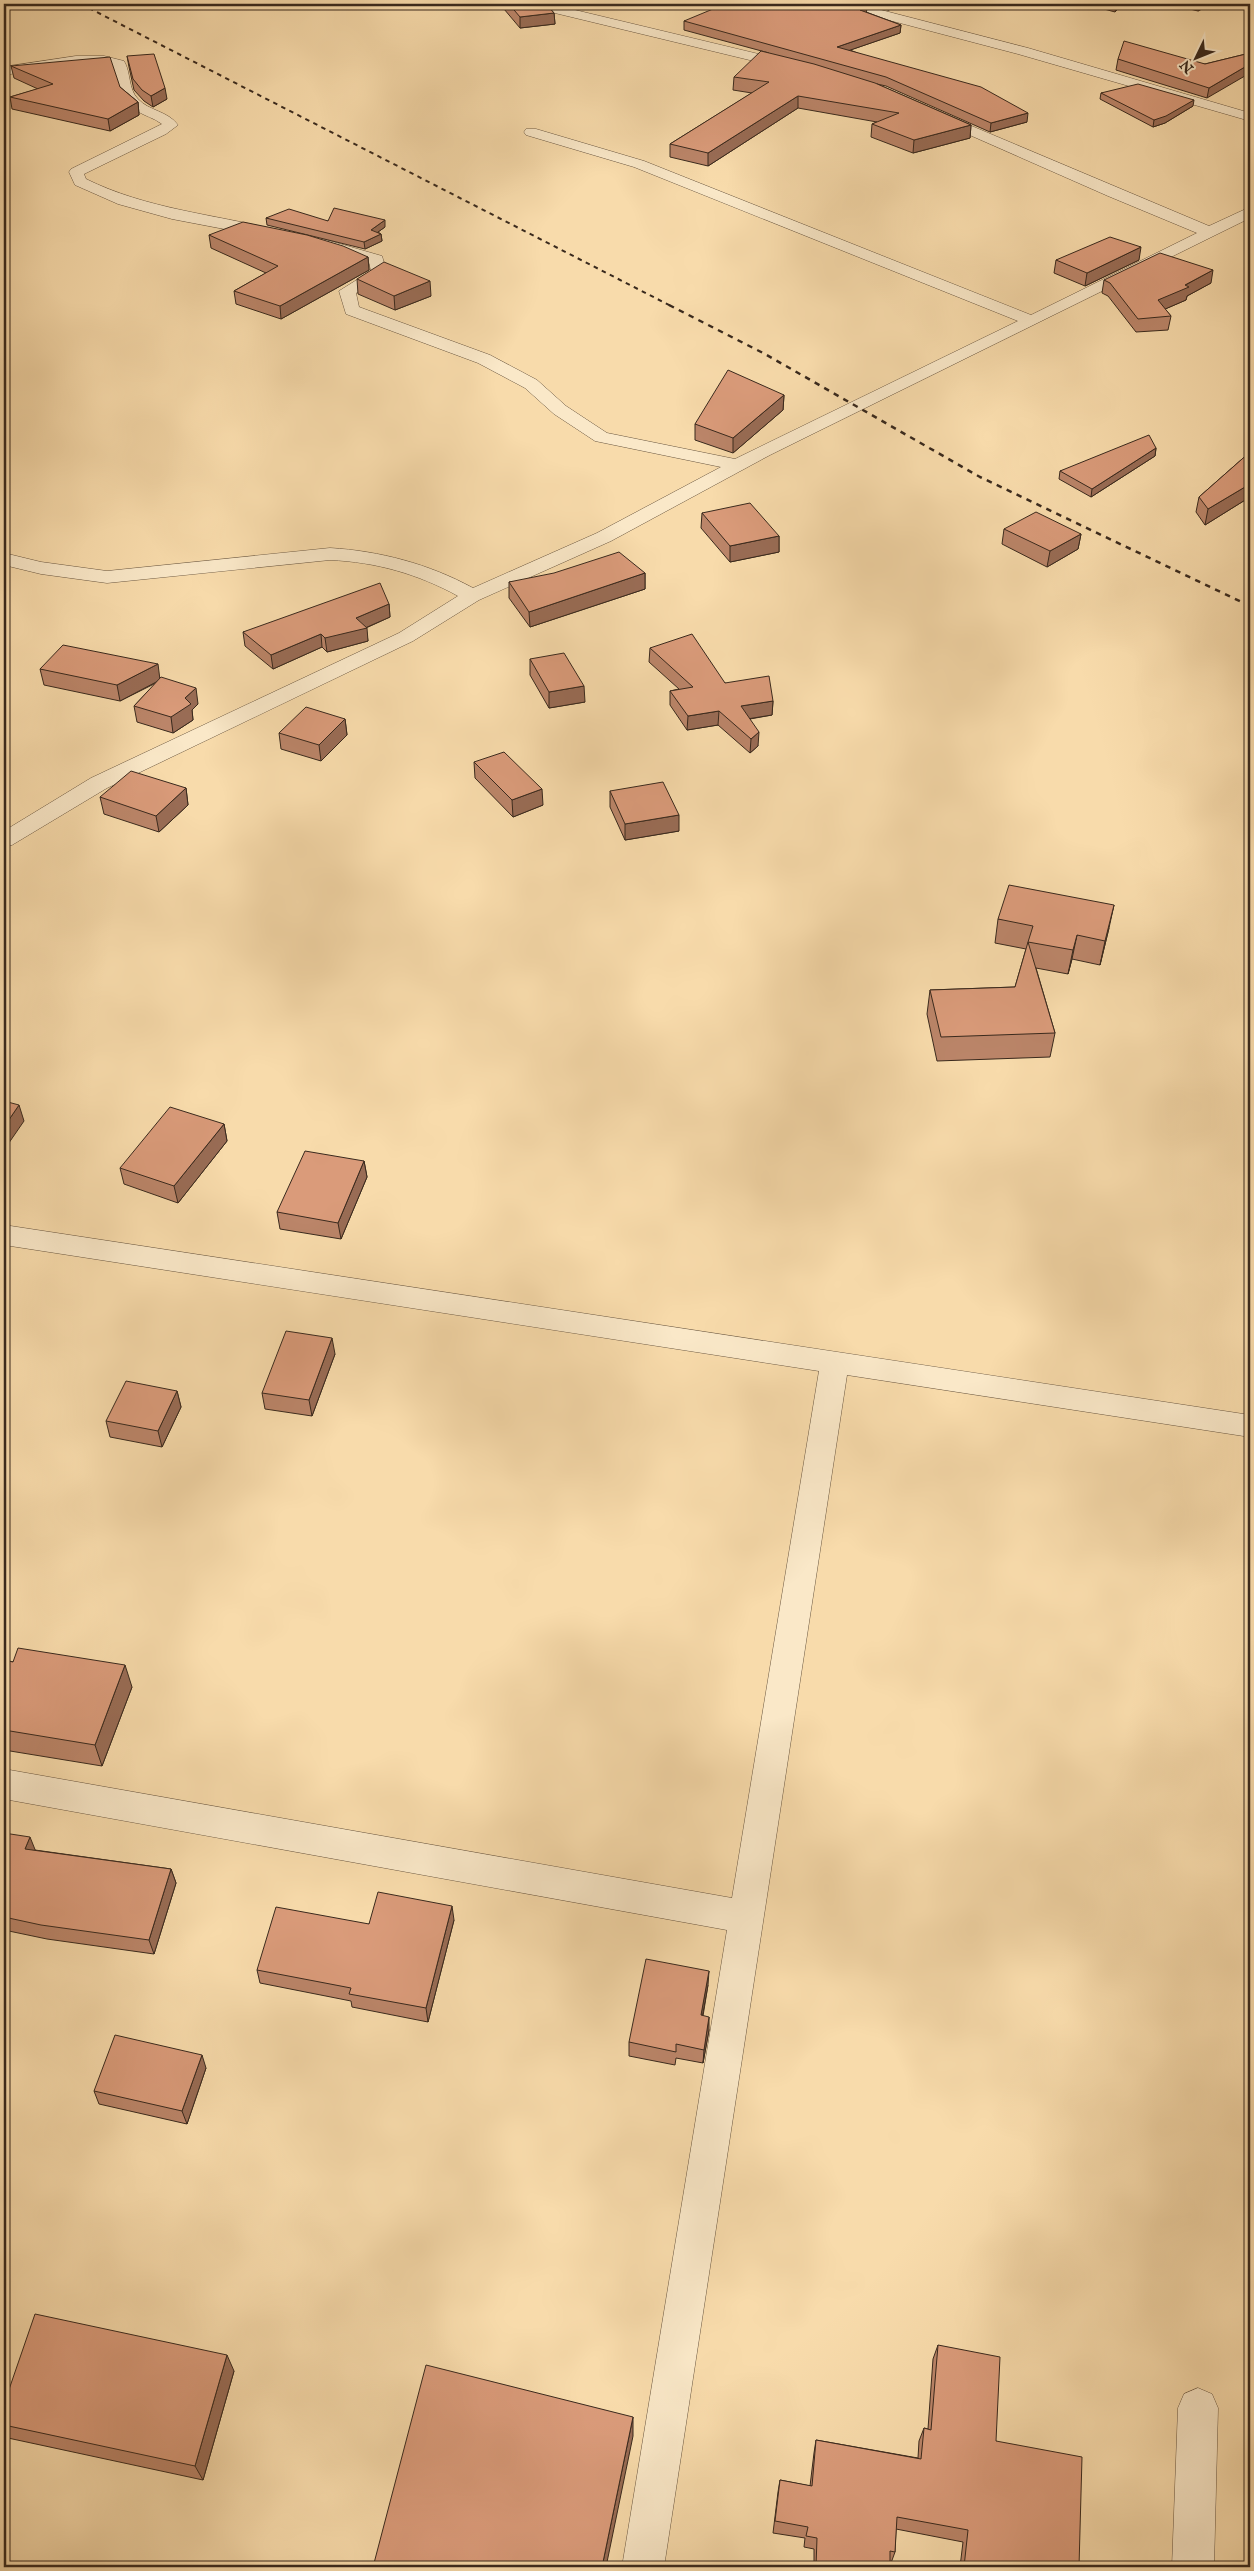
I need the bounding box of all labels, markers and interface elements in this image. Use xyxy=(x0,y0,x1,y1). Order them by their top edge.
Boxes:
north arrow xyxy=(1172,32,1222,82)
text: N xyxy=(1177,56,1199,77)

